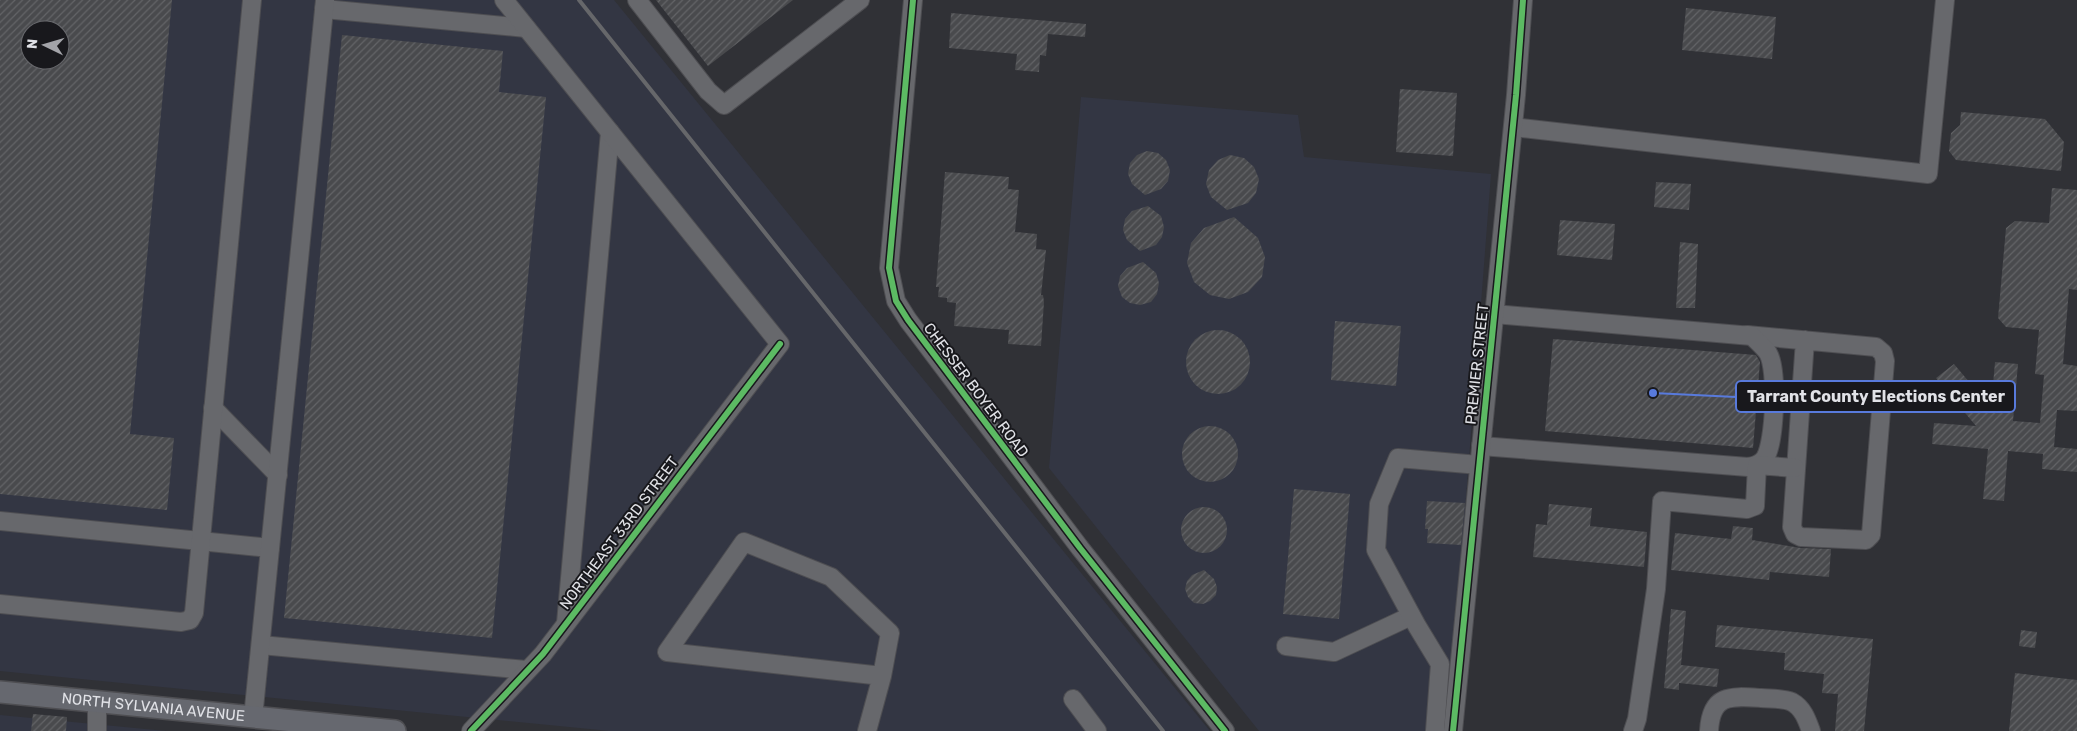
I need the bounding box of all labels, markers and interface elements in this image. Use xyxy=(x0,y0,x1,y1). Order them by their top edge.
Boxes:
north arrow xyxy=(20,20,70,70)
text: N xyxy=(24,38,41,50)
street label: PREMIER STREET xyxy=(1462,302,1492,425)
street label: CHESSER BOYER ROAD xyxy=(920,319,1032,461)
callout: Tarrant County Elections Center xyxy=(1736,381,2015,412)
text: Tarrant County Elections Center xyxy=(1747,387,2006,406)
street label: NORTHEAST 33RD STREET xyxy=(556,453,682,613)
street label: NORTH SYLVANIA AVENUE xyxy=(61,689,246,725)

